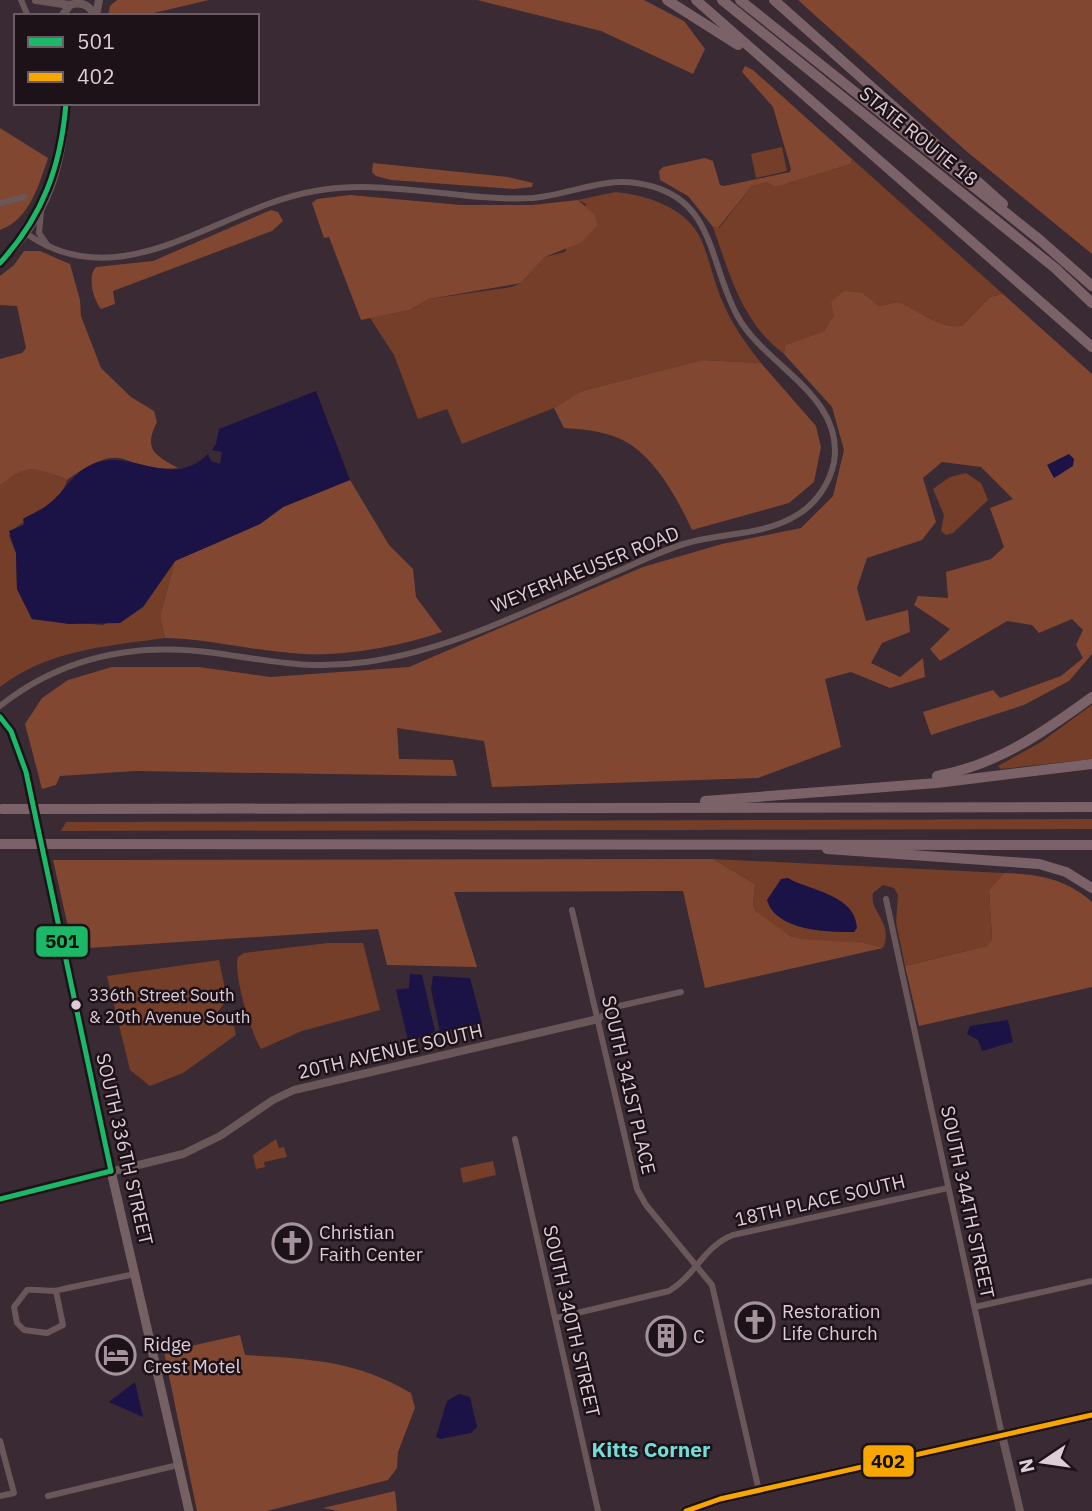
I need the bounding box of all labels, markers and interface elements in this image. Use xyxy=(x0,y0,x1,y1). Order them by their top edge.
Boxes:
legend xyxy=(14,14,259,105)
text: 501 xyxy=(77,27,115,55)
text: 402 xyxy=(77,62,115,90)
street label: STATE ROUTE 18 xyxy=(855,81,983,191)
street label: WEYERHAEUSER ROAD xyxy=(488,520,682,618)
line badge: 501 xyxy=(35,925,89,958)
text: 501 xyxy=(45,929,80,953)
place label: 336th Street South & 20th Avenue South xyxy=(89,984,250,1028)
street label: SOUTH 341ST PLACE xyxy=(597,993,661,1177)
marker: 336th Street South & 20th Avenue South xyxy=(69,998,83,1012)
street label: 20TH AVENUE SOUTH xyxy=(295,1018,485,1084)
street label: SOUTH 336TH STREET xyxy=(91,1051,159,1247)
street label: SOUTH 344TH STREET xyxy=(936,1104,1000,1300)
street label: 18TH PLACE SOUTH xyxy=(733,1169,907,1231)
place label: Christian Faith Center xyxy=(319,1220,423,1266)
church icon: Christian Faith Center xyxy=(271,1222,313,1264)
street label: SOUTH 340TH STREET xyxy=(538,1223,606,1419)
place label: Restoration Life Church xyxy=(782,1299,881,1345)
church icon: Restoration Life Church xyxy=(734,1301,776,1343)
building icon: C xyxy=(645,1315,687,1357)
place label: C xyxy=(693,1324,705,1348)
place label: Ridge Crest Motel xyxy=(143,1332,241,1378)
hotel icon: Ridge Crest Motel xyxy=(95,1334,137,1376)
north arrow xyxy=(1008,1427,1078,1497)
district label: Kitts Corner xyxy=(592,1435,711,1463)
line badge: 402 xyxy=(862,1444,915,1478)
text: 402 xyxy=(871,1449,905,1473)
text: N xyxy=(1013,1456,1040,1475)

